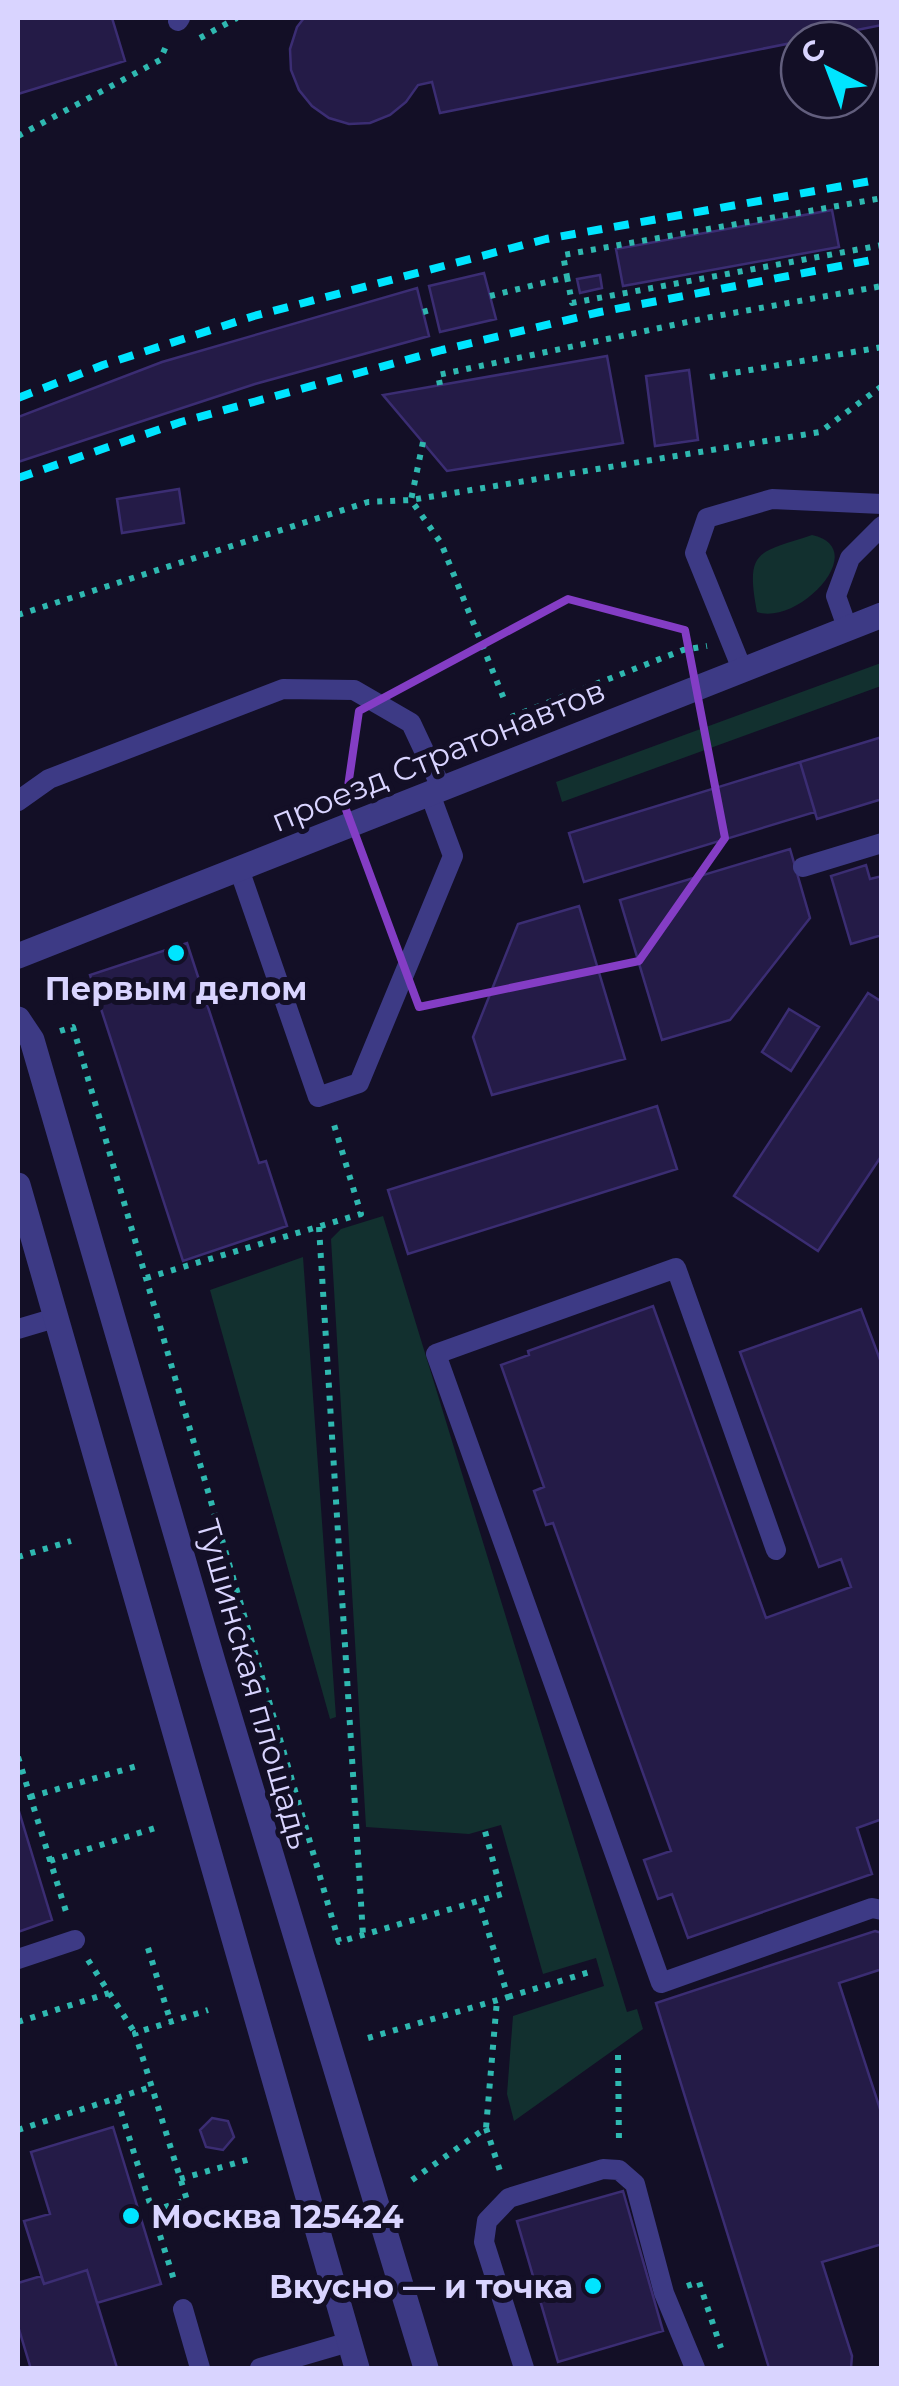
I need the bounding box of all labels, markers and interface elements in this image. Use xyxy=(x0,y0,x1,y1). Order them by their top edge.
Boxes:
north arrow xyxy=(779,20,879,120)
text: С xyxy=(793,32,831,71)
street label: проезд Стратонавтов xyxy=(265,670,611,840)
marker: Первым делом xyxy=(165,942,187,964)
place label: Первым делом xyxy=(45,969,307,1008)
street label: Тушинская площадь xyxy=(188,1515,320,1853)
place label: Москва 125424 xyxy=(151,2197,404,2236)
marker: Москва 125424 xyxy=(120,2205,142,2227)
place label: Вкусно — и точка xyxy=(269,2267,573,2306)
marker: Вкусно — и точка xyxy=(582,2275,604,2297)

